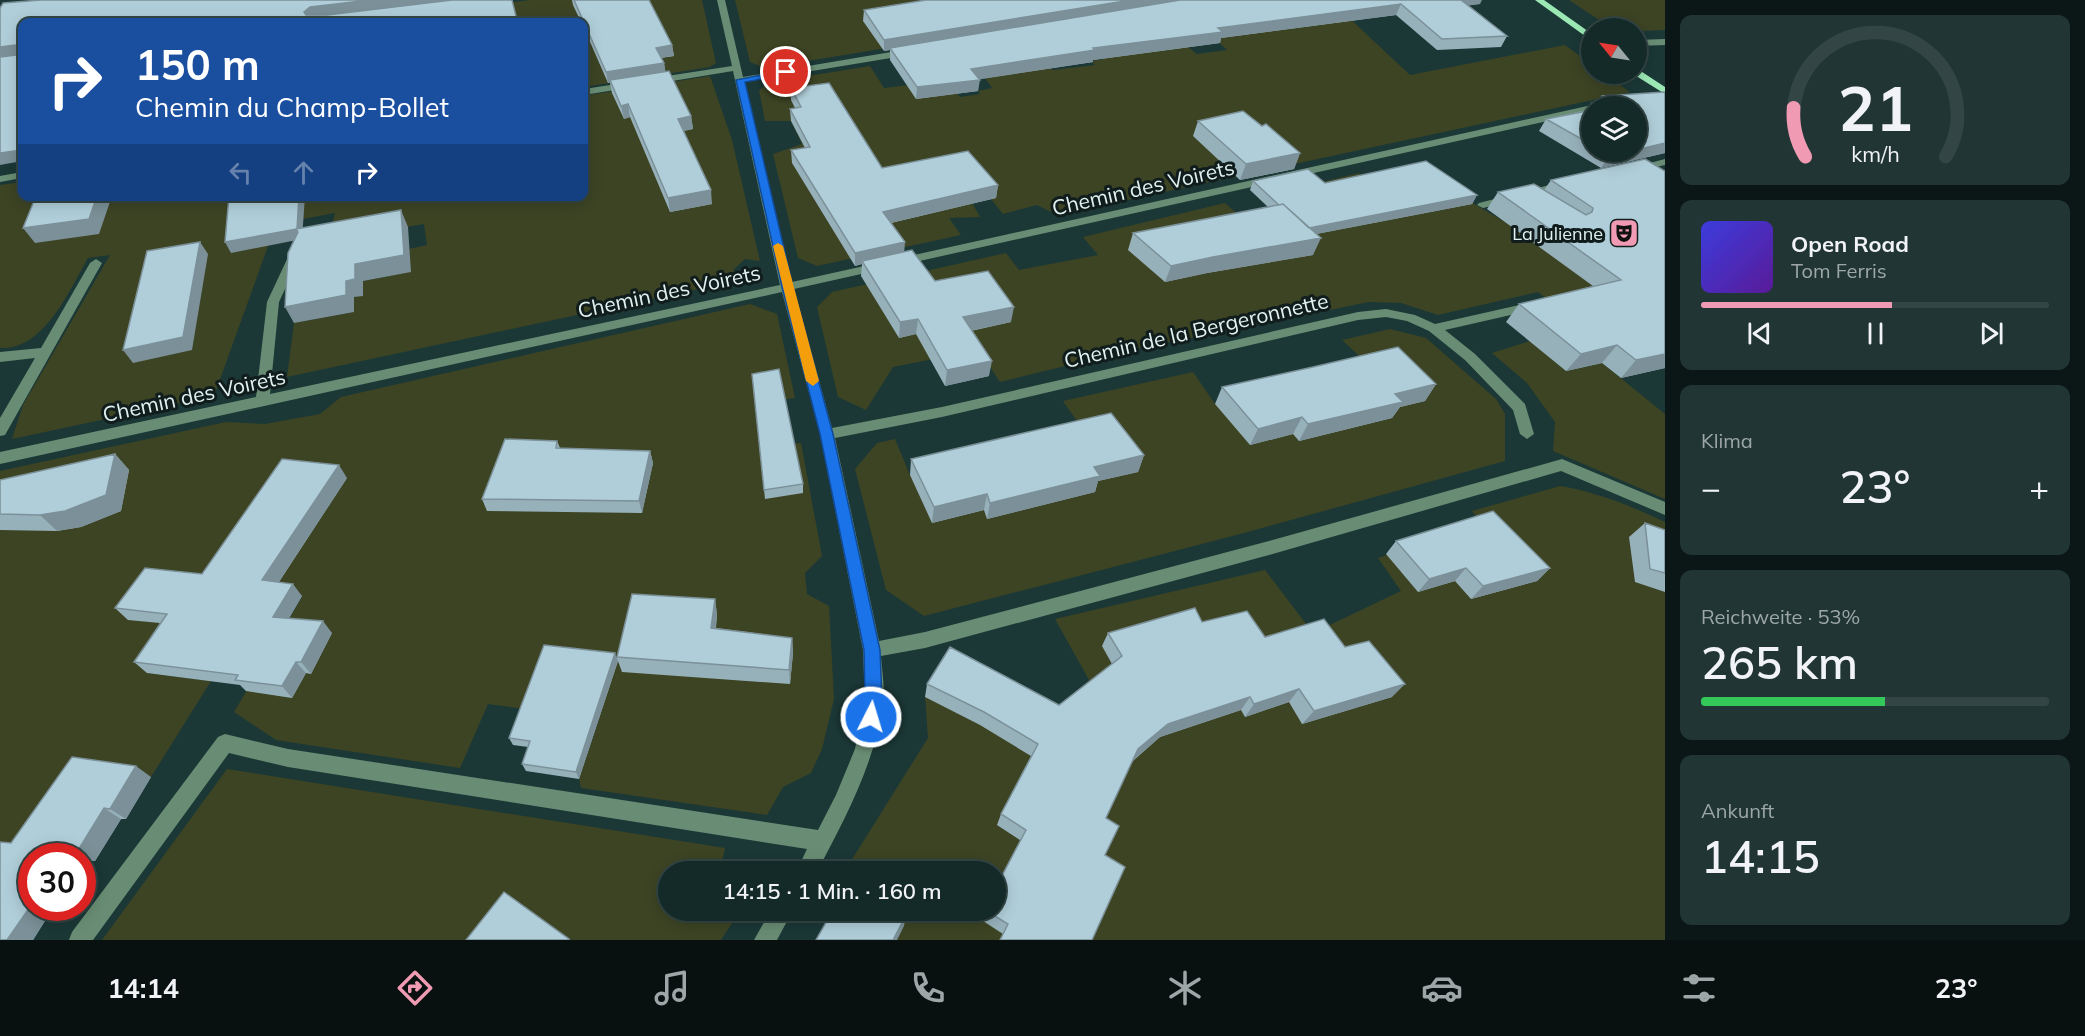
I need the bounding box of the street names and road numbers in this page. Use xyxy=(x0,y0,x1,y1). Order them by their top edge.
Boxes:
street label: Chemin des Voirets xyxy=(1049,153,1237,221)
street label: Chemin des Voirets xyxy=(575,259,763,323)
street label: Chemin de la Bergeronnette xyxy=(1061,287,1331,373)
street label: Chemin des Voirets xyxy=(100,363,288,427)

